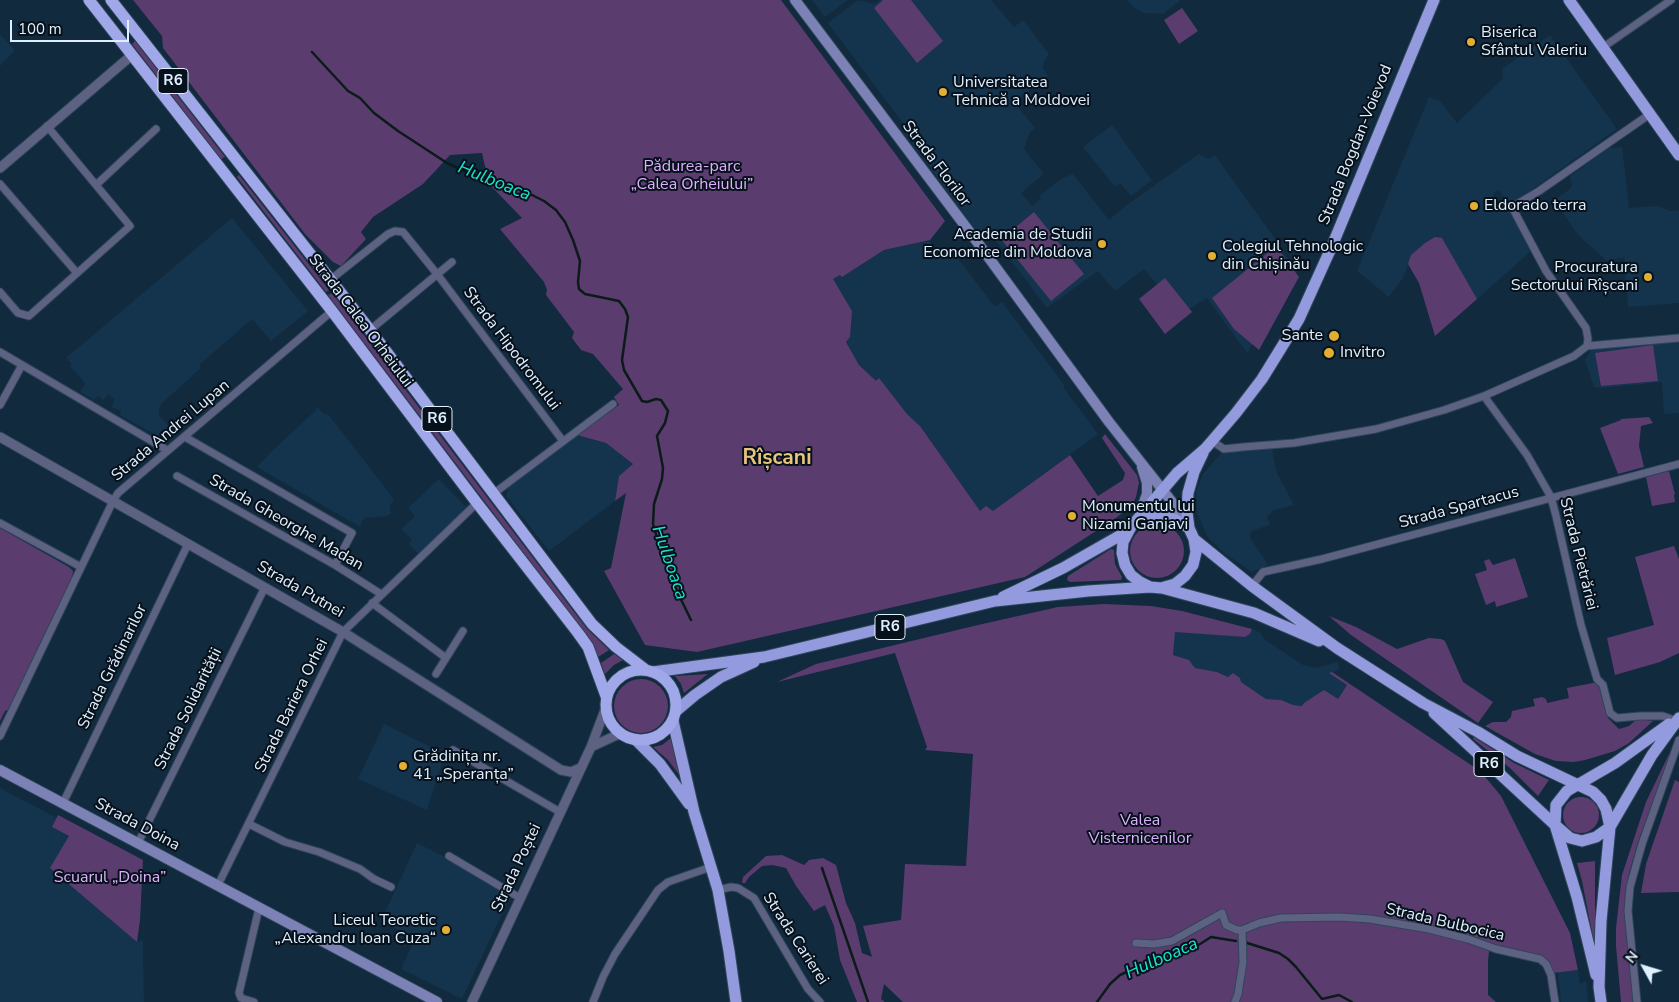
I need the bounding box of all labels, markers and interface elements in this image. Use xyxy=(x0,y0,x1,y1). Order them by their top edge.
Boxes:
scale bar xyxy=(12,10,131,42)
text: 100 m xyxy=(18,19,62,39)
place label: Biserica Sfântul Valeriu xyxy=(1481,23,1587,61)
marker: Biserica Sfântul Valeriu xyxy=(1465,36,1477,48)
street label: Strada Bogdan-Voievod xyxy=(1315,62,1397,228)
road number: R6 xyxy=(158,68,188,94)
place label: Universitatea Tehnică a Moldovei xyxy=(953,73,1090,111)
marker: Universitatea Tehnică a Moldovei xyxy=(937,86,949,98)
street label: Strada Florilor xyxy=(897,117,975,211)
park label: Pădurea-parc „Calea Orheiului” xyxy=(631,157,753,195)
water label: Hulboaca xyxy=(454,158,534,206)
place label: Eldorado terra xyxy=(1484,196,1587,216)
marker: Eldorado terra xyxy=(1468,200,1480,212)
place label: Academia de Studii Economice din Moldova xyxy=(923,225,1092,263)
place label: Colegiul Tehnologic din Chișinău xyxy=(1222,237,1363,275)
marker: Academia de Studii Economice din Moldova xyxy=(1096,238,1108,250)
marker: Colegiul Tehnologic din Chișinău xyxy=(1206,250,1218,262)
street label: Strada Calea Orheiului xyxy=(304,251,416,391)
place label: Procuratura Sectorului Rîșcani xyxy=(1511,258,1638,296)
marker: Procuratura Sectorului Rîșcani xyxy=(1642,271,1654,283)
street label: Strada Hipodromului xyxy=(458,284,564,414)
place label: Sante xyxy=(1282,326,1323,346)
marker: Sante xyxy=(1327,329,1341,343)
place label: Invitro xyxy=(1340,343,1385,363)
marker: Invitro xyxy=(1322,346,1336,360)
street label: Strada Andrei Lupan xyxy=(108,376,234,486)
road number: R6 xyxy=(422,406,452,432)
district label: Rîșcani xyxy=(743,446,811,472)
street label: Strada Gheorghe Madan xyxy=(205,471,367,575)
street label: Strada Spartacus xyxy=(1397,483,1521,533)
street label: Strada Pietrăriei xyxy=(1555,496,1601,612)
place label: Monumentul lui Nizami Ganjavi xyxy=(1082,497,1195,535)
marker: Monumentul lui Nizami Ganjavi xyxy=(1066,510,1078,522)
water label: Hulboaca xyxy=(646,523,692,603)
street label: Strada Putnei xyxy=(253,557,347,623)
street label: Strada Grădinarilor xyxy=(74,601,152,733)
road number: R6 xyxy=(875,614,905,640)
street label: Strada Bariera Orhei xyxy=(251,636,333,776)
street label: Strada Solidarității xyxy=(151,645,227,773)
place label: Grădinița nr. 41 „Speranța” xyxy=(413,747,514,785)
road number: R6 xyxy=(1474,752,1504,776)
marker: Grădinița nr. 41 „Speranța” xyxy=(397,760,409,772)
street label: Strada Doina xyxy=(91,795,183,855)
park label: Valea Visternicenilor xyxy=(1089,811,1191,849)
street label: Strada Poștei xyxy=(488,821,546,915)
park label: Scuarul „Doina” xyxy=(54,868,166,888)
street label: Strada Carierei xyxy=(758,889,832,989)
street label: Strada Bulbocica xyxy=(1384,900,1506,946)
place label: Liceul Teoretic „Alexandru Ioan Cuza“ xyxy=(275,911,436,949)
marker: Liceul Teoretic „Alexandru Ioan Cuza“ xyxy=(440,924,452,936)
water label: Hulboaca xyxy=(1122,933,1202,985)
north arrow xyxy=(1619,942,1669,992)
text: N xyxy=(1621,947,1643,967)

